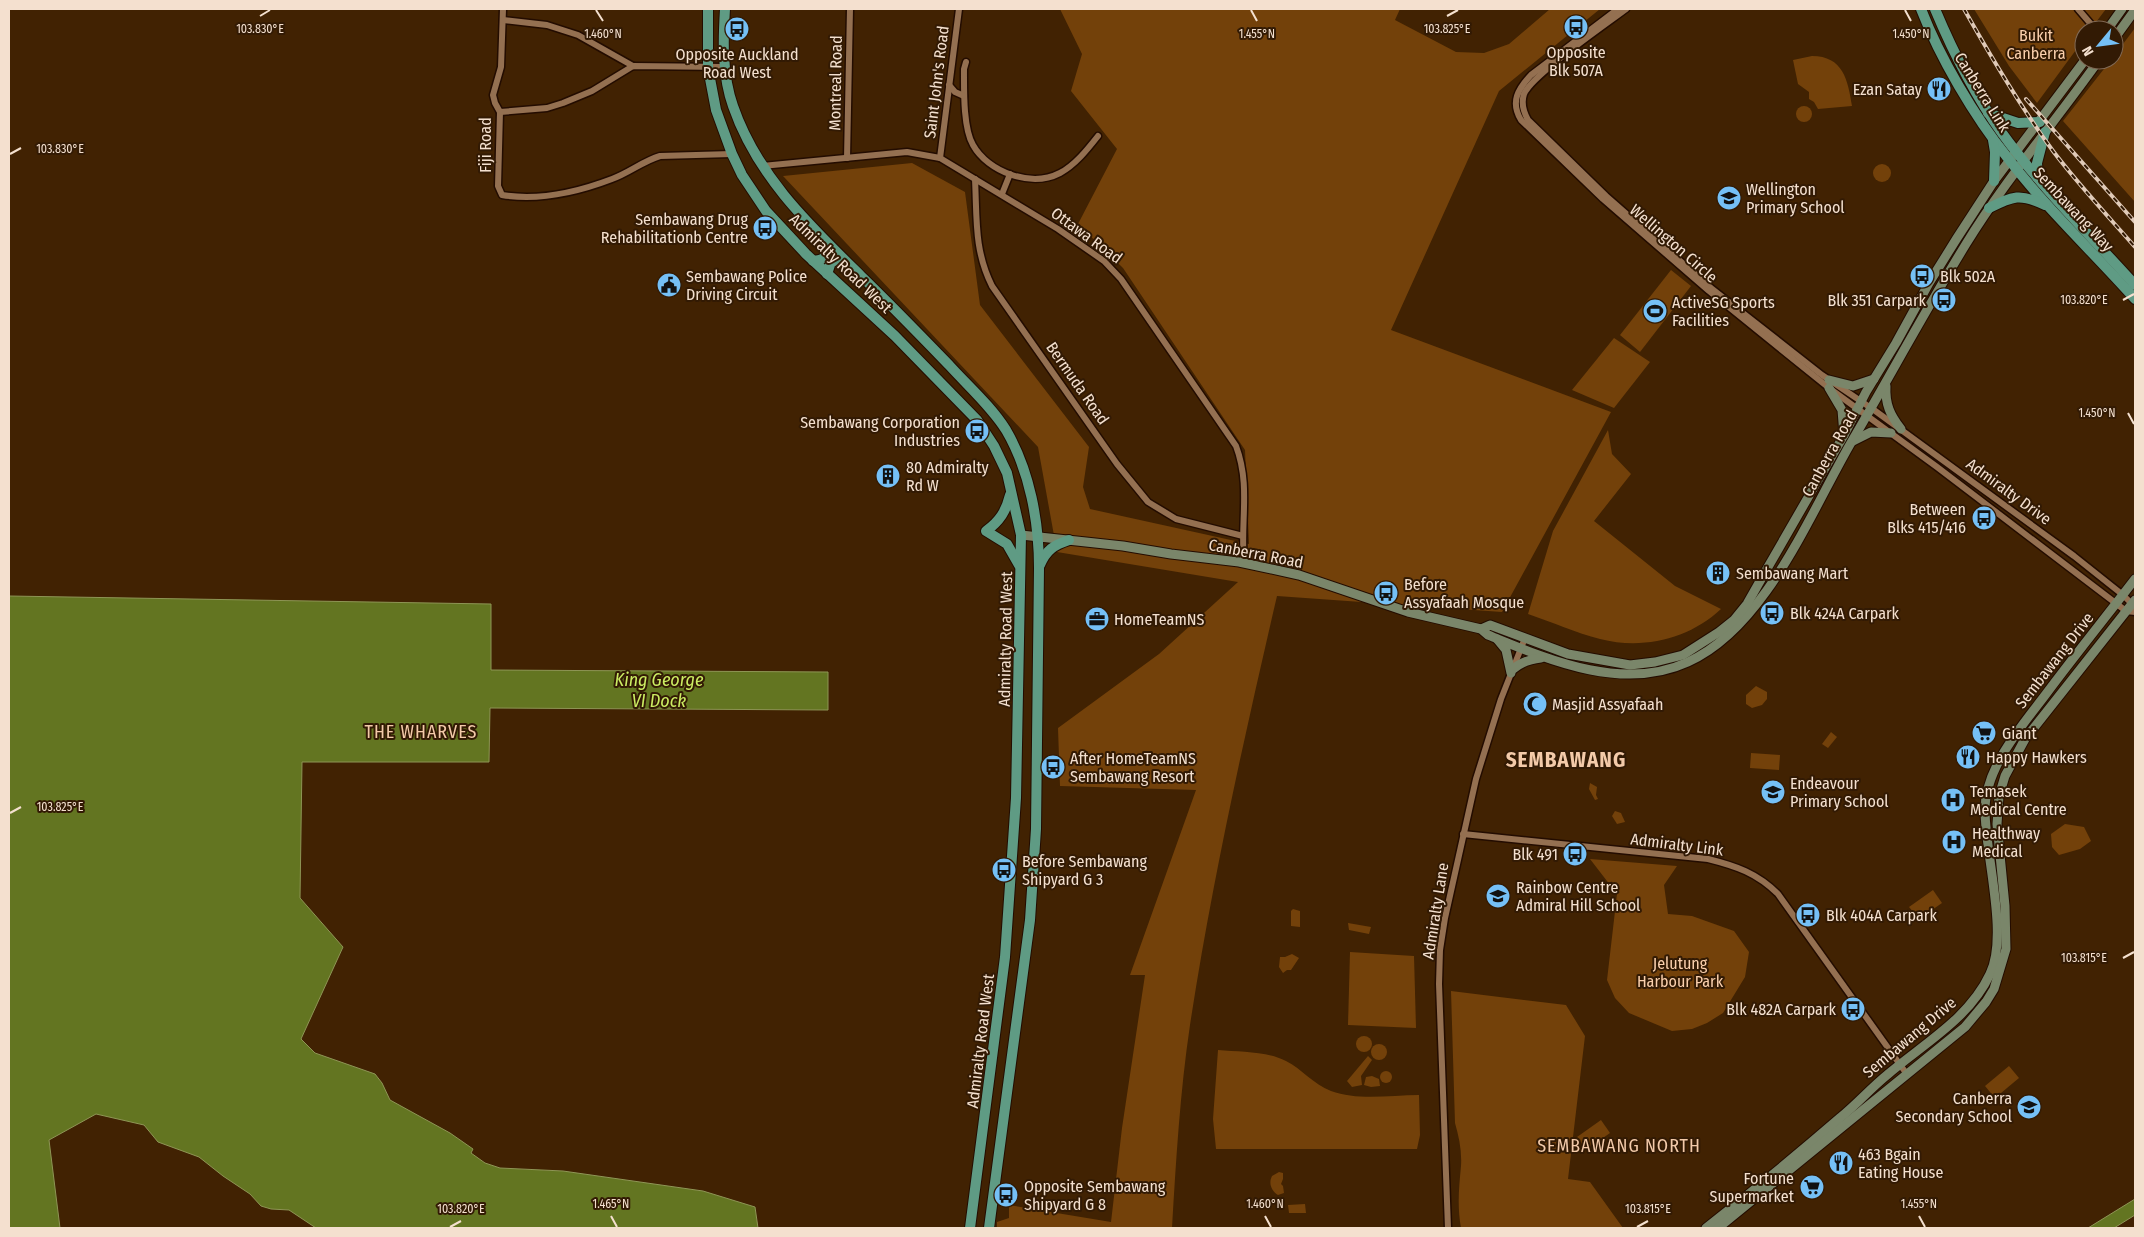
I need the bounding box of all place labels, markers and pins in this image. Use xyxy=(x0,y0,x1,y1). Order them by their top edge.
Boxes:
bus stop icon: Opposite Blk 507A xyxy=(1563,14,1589,40)
bus stop icon: Opposite Auckland Road West xyxy=(724,16,750,42)
place label: Opposite Blk 507A xyxy=(1546,43,1606,80)
place label: Opposite Auckland Road West xyxy=(675,45,799,82)
restaurant icon: Ezan Satay xyxy=(1926,76,1952,102)
place label: Ezan Satay xyxy=(1853,80,1923,99)
place label: Wellington Primary School xyxy=(1746,180,1845,217)
school or university icon: Wellington Primary School xyxy=(1716,185,1742,211)
place label: Sembawang Drug Rehabilitationb Centre xyxy=(601,210,748,247)
bus stop icon: Sembawang Drug Rehabilitationb Centre xyxy=(752,215,778,241)
bus stop icon: Blk 502A xyxy=(1909,263,1935,289)
place label: Sembawang Police Driving Circuit xyxy=(686,267,807,304)
place label: Blk 502A xyxy=(1940,267,1996,286)
public building icon: Sembawang Police Driving Circuit xyxy=(656,272,682,298)
bus stop icon: Blk 351 Carpark xyxy=(1931,287,1957,313)
place label: Blk 351 Carpark xyxy=(1827,291,1927,310)
place label: ActiveSG Sports Facilities xyxy=(1672,293,1775,330)
sports icon: ActiveSG Sports Facilities xyxy=(1642,298,1668,324)
place label: Sembawang Corporation Industries xyxy=(800,413,960,450)
bus stop icon: Sembawang Corporation Industries xyxy=(964,418,990,444)
place label: 80 Admiralty Rd W xyxy=(906,458,990,495)
building icon: 80 Admiralty Rd W xyxy=(875,463,901,489)
place label: Between Blks 415/416 xyxy=(1887,500,1966,537)
bus stop icon: Between Blks 415/416 xyxy=(1971,505,1997,531)
building icon: Sembawang Mart xyxy=(1705,560,1731,586)
place label: Sembawang Mart xyxy=(1736,564,1849,583)
place label: Before Assyafaah Mosque xyxy=(1404,575,1524,612)
bus stop icon: Before Assyafaah Mosque xyxy=(1373,580,1399,606)
bus stop icon: Blk 424A Carpark xyxy=(1759,600,1785,626)
place label: Blk 424A Carpark xyxy=(1790,604,1900,623)
office icon: HomeTeamNS xyxy=(1084,606,1110,632)
place label: HomeTeamNS xyxy=(1114,610,1204,629)
mosque icon: Masjid Assyafaah xyxy=(1522,691,1548,717)
place label: Masjid Assyafaah xyxy=(1552,695,1663,714)
supermarket icon: Giant xyxy=(1971,720,1997,746)
place label: Giant xyxy=(2002,724,2037,743)
restaurant icon: Happy Hawkers xyxy=(1955,744,1981,770)
place label: Happy Hawkers xyxy=(1986,748,2087,767)
place label: After HomeTeamNS Sembawang Resort xyxy=(1070,749,1196,786)
bus stop icon: After HomeTeamNS Sembawang Resort xyxy=(1040,754,1066,780)
place label: Endeavour Primary School xyxy=(1790,774,1889,811)
school or university icon: Endeavour Primary School xyxy=(1760,779,1786,805)
place label: Temasek Medical Centre xyxy=(1970,782,2067,819)
hospital icon: Temasek Medical Centre xyxy=(1940,787,1966,813)
place label: Healthway Medical xyxy=(1972,824,2041,861)
hospital icon: Healthway Medical xyxy=(1941,829,1967,855)
bus stop icon: Blk 491 xyxy=(1562,841,1588,867)
place label: Blk 491 xyxy=(1513,845,1558,864)
place label: Before Sembawang Shipyard G 3 xyxy=(1022,852,1147,889)
bus stop icon: Before Sembawang Shipyard G 3 xyxy=(991,857,1017,883)
place label: Rainbow Centre Admiral Hill School xyxy=(1516,878,1640,915)
school or university icon: Rainbow Centre Admiral Hill School xyxy=(1485,883,1511,909)
bus stop icon: Blk 404A Carpark xyxy=(1795,902,1821,928)
place label: Blk 404A Carpark xyxy=(1826,906,1937,925)
bus stop icon: Blk 482A Carpark xyxy=(1840,996,1866,1022)
place label: Blk 482A Carpark xyxy=(1726,1000,1837,1019)
place label: Canberra Secondary School xyxy=(1896,1089,2012,1126)
school or university icon: Canberra Secondary School xyxy=(2016,1094,2042,1120)
place label: 463 Bgain Eating House xyxy=(1858,1145,1943,1182)
restaurant icon: 463 Bgain Eating House xyxy=(1828,1150,1854,1176)
place label: Fortune Supermarket xyxy=(1710,1169,1795,1206)
supermarket icon: Fortune Supermarket xyxy=(1799,1174,1825,1200)
place label: Opposite Sembawang Shipyard G 8 xyxy=(1024,1177,1166,1214)
bus stop icon: Opposite Sembawang Shipyard G 8 xyxy=(993,1182,1019,1208)

